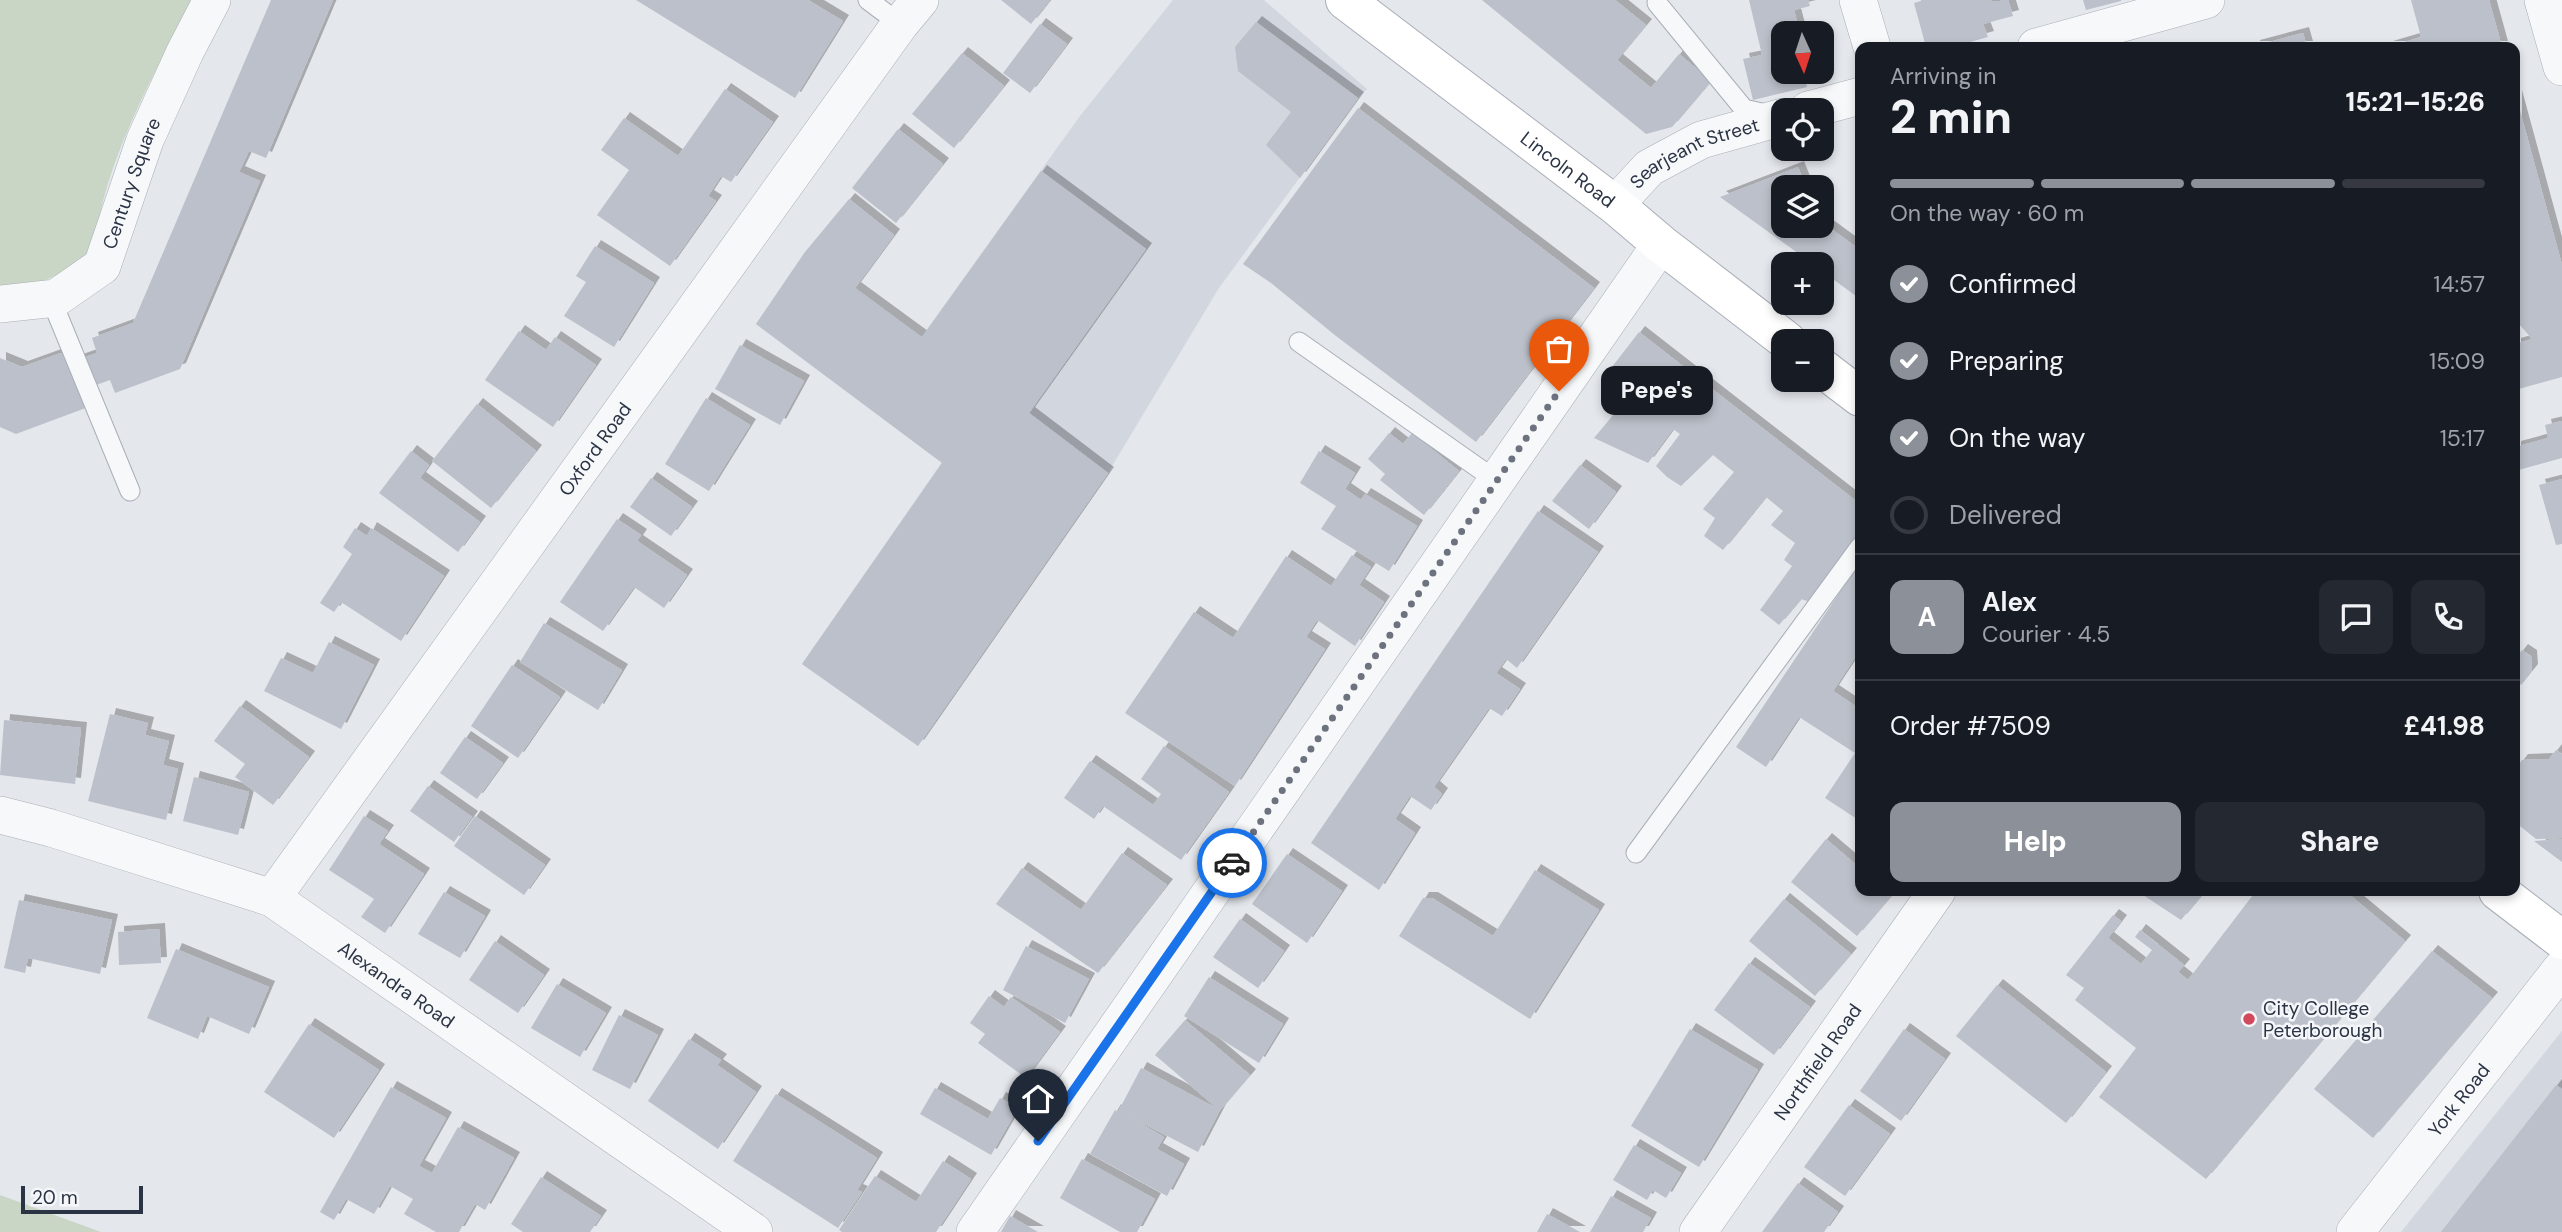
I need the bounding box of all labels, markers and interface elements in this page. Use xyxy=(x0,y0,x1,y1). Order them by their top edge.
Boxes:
north arrow xyxy=(1771,21,1834,84)
map controls xyxy=(1771,21,1834,392)
text: Arriving in xyxy=(1890,61,1996,91)
text: 15:21–15:26 xyxy=(2346,85,2485,119)
text: 2 min xyxy=(1890,87,2012,147)
button: locate xyxy=(1771,98,1834,161)
street label: Searjeant Street xyxy=(1624,112,1762,194)
street label: Century Square xyxy=(97,114,167,253)
street label: Lincoln Road xyxy=(1515,126,1620,214)
button: layers xyxy=(1771,175,1834,238)
text: On the way · 60 m xyxy=(1890,198,2084,228)
button: + xyxy=(1771,252,1834,315)
icon: check xyxy=(1890,265,1928,303)
text: Confirmed xyxy=(1949,267,2076,301)
text: 14:57 xyxy=(2433,269,2485,299)
pin xyxy=(1529,319,1589,391)
button: − xyxy=(1771,329,1834,392)
icon: bag xyxy=(1540,330,1578,368)
icon: check xyxy=(1890,342,1928,380)
text: Preparing xyxy=(1949,344,2064,378)
text: 15:09 xyxy=(2429,346,2485,376)
callout: Pepe's xyxy=(1601,366,1713,416)
text: Pepe's xyxy=(1621,375,1693,405)
street label: Oxford Road xyxy=(553,397,637,501)
icon: check xyxy=(1890,419,1928,457)
text: On the way xyxy=(1949,421,2085,455)
text: 15:17 xyxy=(2440,423,2485,453)
text: Delivered xyxy=(1949,498,2062,532)
button: chat xyxy=(2319,580,2393,654)
button: phone xyxy=(2411,580,2485,654)
text: Alex xyxy=(1982,585,2037,619)
text: A xyxy=(1918,600,1936,634)
text: Courier · 4.5 xyxy=(1982,619,2110,649)
text: Order #7509 xyxy=(1890,709,2051,743)
text: £41.98 xyxy=(2404,709,2485,743)
button: Help xyxy=(1890,802,2181,882)
button: Share xyxy=(2195,802,2485,882)
courier xyxy=(1197,828,1267,898)
icon: car xyxy=(1213,844,1251,882)
street label: Alexandra Road xyxy=(333,936,459,1034)
place label: City College Peterborough xyxy=(2263,996,2382,1043)
street label: Northfield Road xyxy=(1768,999,1867,1125)
marker: City College Peterborough xyxy=(2241,1011,2257,1027)
street label: York Road xyxy=(2423,1058,2496,1142)
pin xyxy=(1008,1069,1068,1141)
icon: home xyxy=(1019,1080,1057,1118)
scale bar xyxy=(21,1183,144,1215)
text: 20 m xyxy=(32,1185,78,1210)

